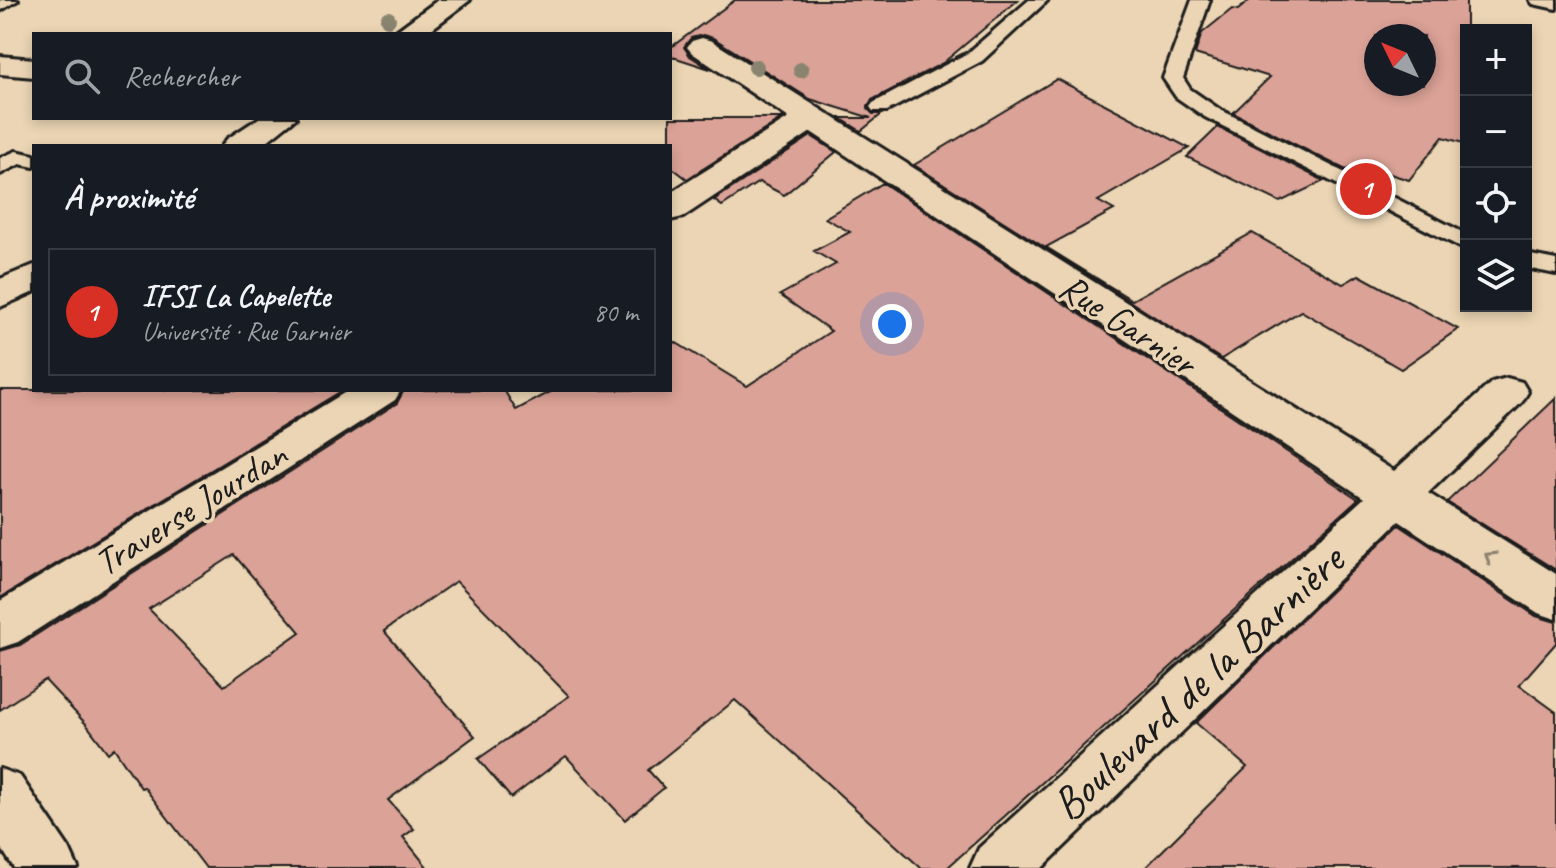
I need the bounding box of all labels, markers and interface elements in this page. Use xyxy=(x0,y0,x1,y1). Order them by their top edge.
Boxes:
north arrow xyxy=(1364,24,1436,96)
map controls xyxy=(1460,24,1532,312)
button: + xyxy=(1460,24,1532,96)
search box xyxy=(32,32,672,120)
icon: search xyxy=(60,54,104,98)
text: Rechercher xyxy=(124,57,239,95)
button: − xyxy=(1460,96,1532,168)
pin: 1 xyxy=(1340,159,1392,219)
button: locate xyxy=(1460,168,1532,240)
text: À proximité xyxy=(64,175,193,218)
button: layers xyxy=(1460,240,1532,312)
street label: Rue Garnier xyxy=(1051,263,1208,388)
text: IFSI La Capelette xyxy=(142,277,330,315)
text: 1 xyxy=(86,296,98,329)
text: 80 m xyxy=(594,296,638,329)
your location xyxy=(872,304,912,344)
text: Université · Rue Garnier xyxy=(142,315,351,348)
street label: Traverse Jourdan xyxy=(86,430,297,586)
street label: Boulevard de la Barnière xyxy=(1039,530,1358,833)
one-way arrow xyxy=(1484,552,1499,567)

